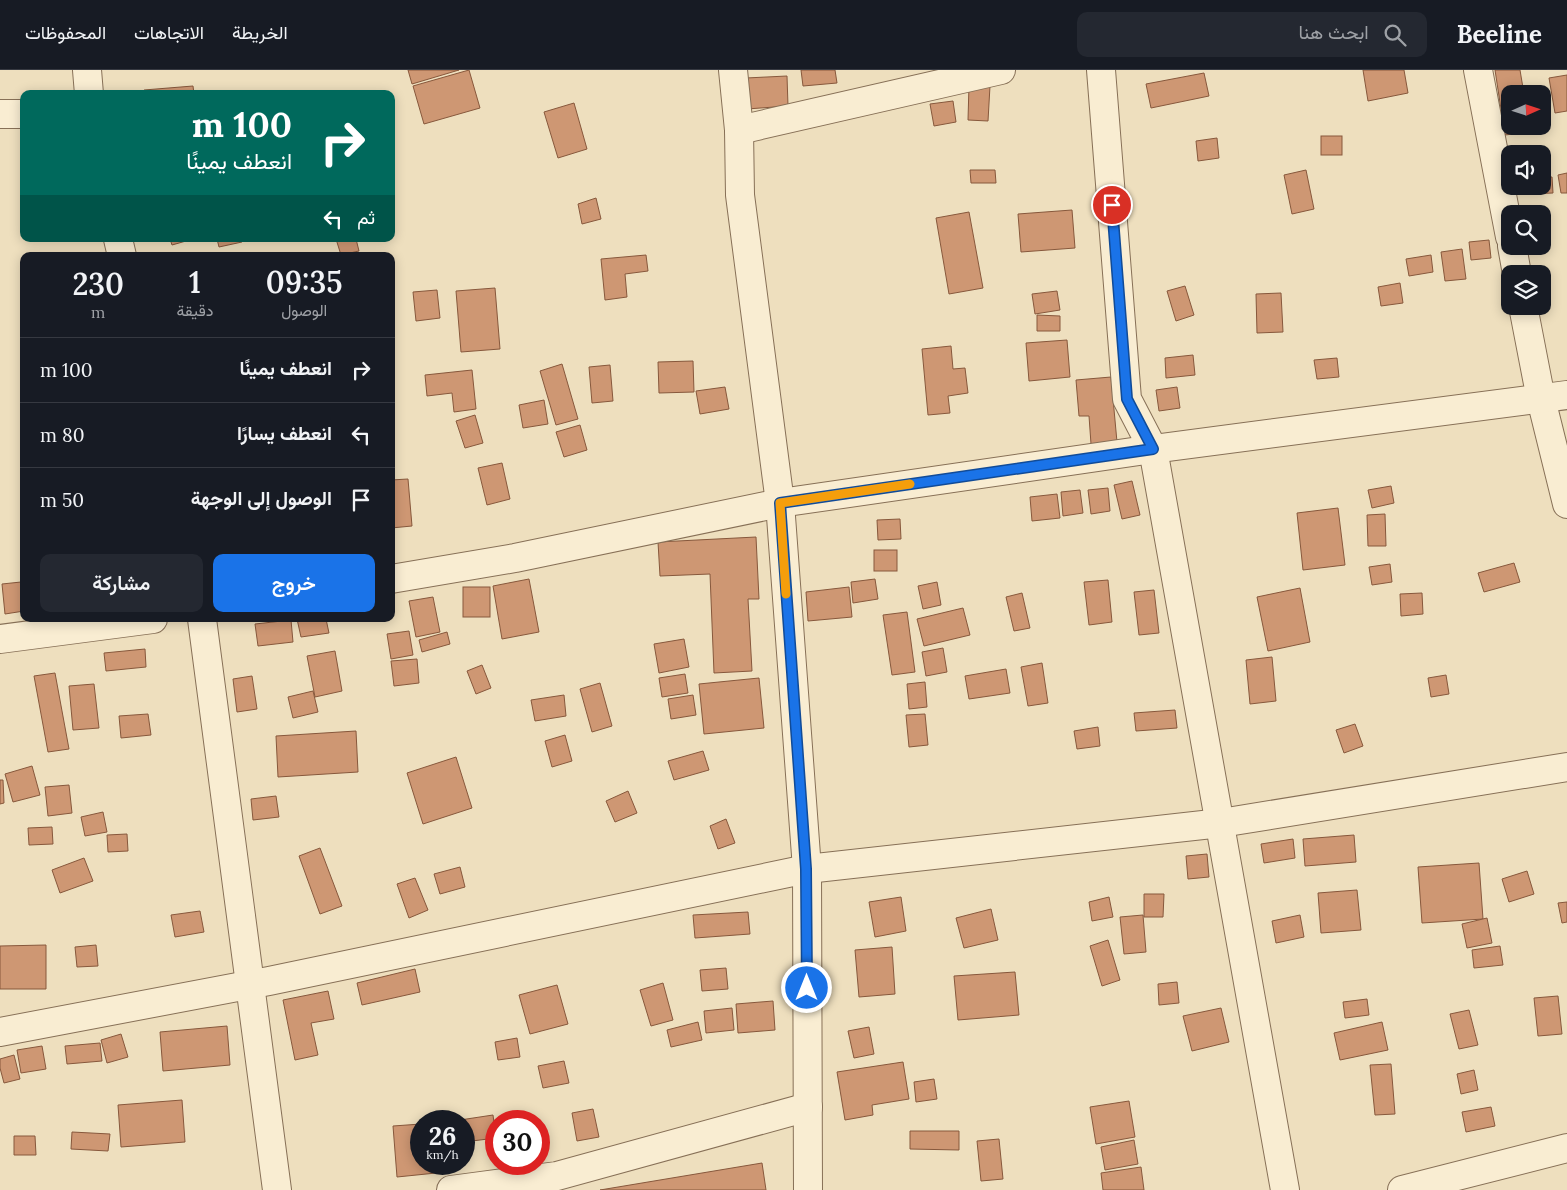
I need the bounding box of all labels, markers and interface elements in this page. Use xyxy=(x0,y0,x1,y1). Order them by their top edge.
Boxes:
search box xyxy=(1077,12,1427,57)
text: Beeline xyxy=(1457,19,1542,50)
text: ابحث هنا xyxy=(1299,20,1369,44)
text: المحفوظات xyxy=(25,21,106,44)
text: الاتجاهات xyxy=(134,21,204,44)
text: الخريطة xyxy=(232,21,288,44)
icon: search xyxy=(1381,21,1409,49)
north arrow xyxy=(1501,85,1551,135)
map controls xyxy=(1501,85,1551,315)
text: 100 m xyxy=(192,102,292,147)
icon: right xyxy=(310,110,375,175)
button: sound xyxy=(1501,145,1551,195)
text: انعطف يمينًا xyxy=(186,147,292,175)
pin xyxy=(1091,184,1133,226)
icon: arrive xyxy=(1098,191,1126,219)
icon: left xyxy=(319,205,347,233)
text: ثم xyxy=(357,205,375,229)
button: search xyxy=(1501,205,1551,255)
text: 1 xyxy=(189,263,201,301)
text: 09:35 xyxy=(266,263,343,301)
text: 230 xyxy=(72,265,124,303)
button: layers xyxy=(1501,265,1551,315)
text: دقيقة xyxy=(176,300,213,320)
text: الوصول xyxy=(281,300,327,320)
text: m xyxy=(91,302,105,322)
text: انعطف يمينًا xyxy=(239,356,332,380)
icon: right xyxy=(347,356,375,384)
text: 100 m xyxy=(40,358,93,382)
text: انعطف يسارًا xyxy=(237,421,332,445)
icon: left xyxy=(347,421,375,449)
text: 80 m xyxy=(40,423,84,447)
text: الوصول إلى الوجهة xyxy=(191,486,332,510)
icon: arrive xyxy=(347,486,375,514)
text: 50 m xyxy=(40,488,84,512)
button: مشاركة xyxy=(40,554,203,612)
button: خروج xyxy=(213,554,375,612)
position arrow xyxy=(780,961,832,1013)
speed limit sign: 30 xyxy=(485,1110,550,1175)
text: 26 xyxy=(429,1120,456,1152)
text: km/h xyxy=(426,1147,459,1162)

